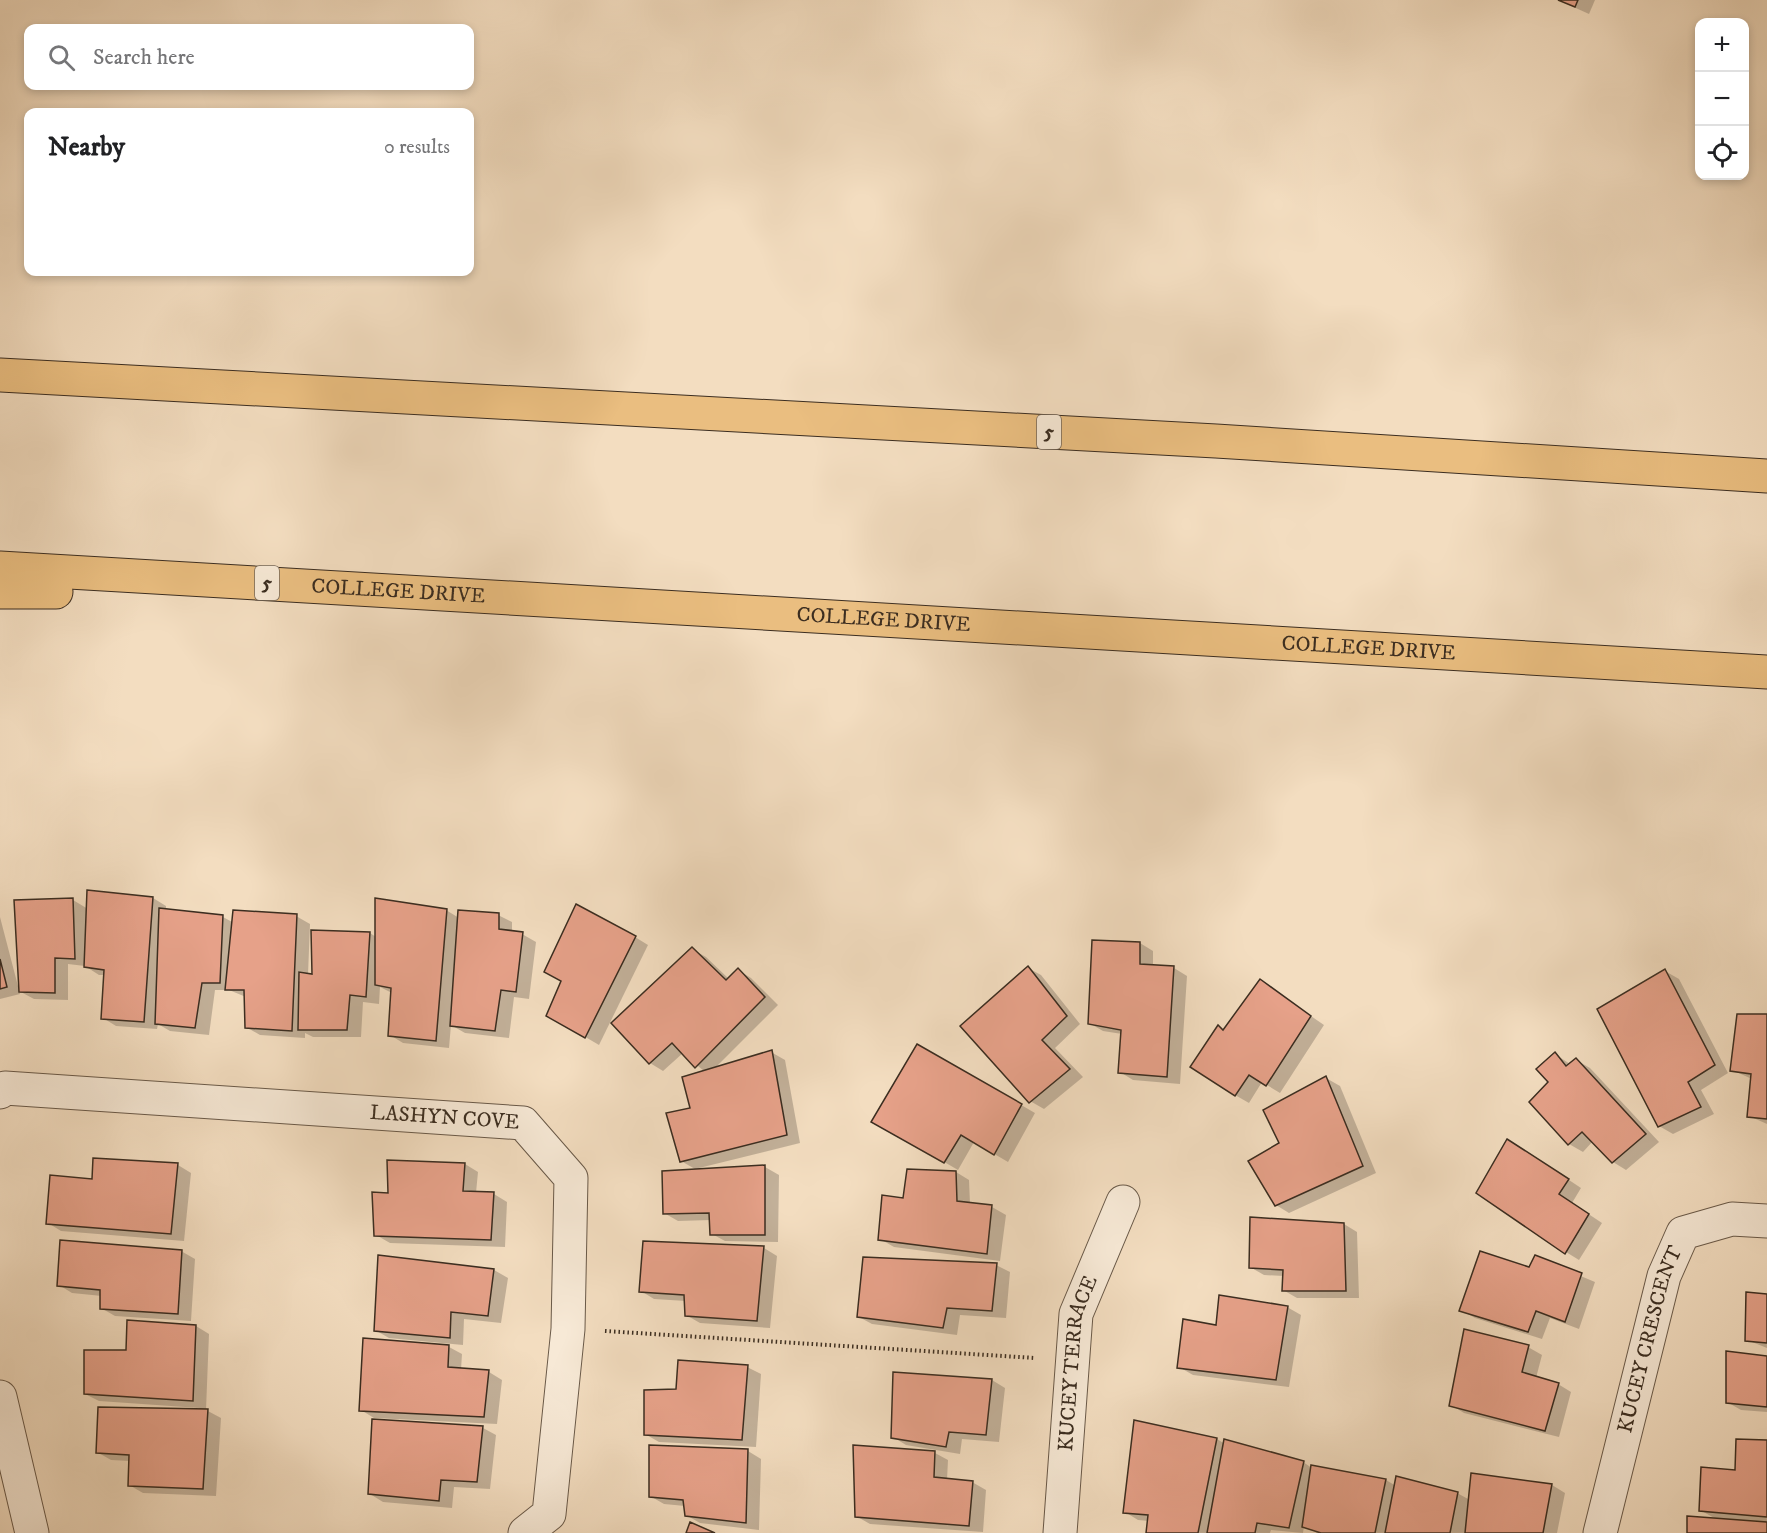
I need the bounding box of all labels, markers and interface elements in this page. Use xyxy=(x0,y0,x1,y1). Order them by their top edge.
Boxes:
map controls xyxy=(1695,18,1749,180)
button: + xyxy=(1695,18,1749,72)
search box xyxy=(24,24,474,90)
icon: search xyxy=(45,41,78,74)
text: Search here xyxy=(93,44,195,71)
button: − xyxy=(1695,72,1749,126)
button: locate xyxy=(1695,126,1749,180)
text: Nearby xyxy=(48,131,125,164)
text: 0 results xyxy=(384,135,450,160)
road number: 5 xyxy=(1037,415,1061,449)
road number: 5 xyxy=(255,566,279,600)
street label: COLLEGE DRIVE xyxy=(311,573,486,610)
street label: COLLEGE DRIVE xyxy=(796,602,971,638)
street label: COLLEGE DRIVE xyxy=(1281,630,1456,667)
street label: LASHYN COVE xyxy=(369,1100,520,1136)
street label: KUCEY CRESCENT xyxy=(1612,1242,1689,1436)
street label: KUCEY TERRACE xyxy=(1053,1272,1104,1452)

